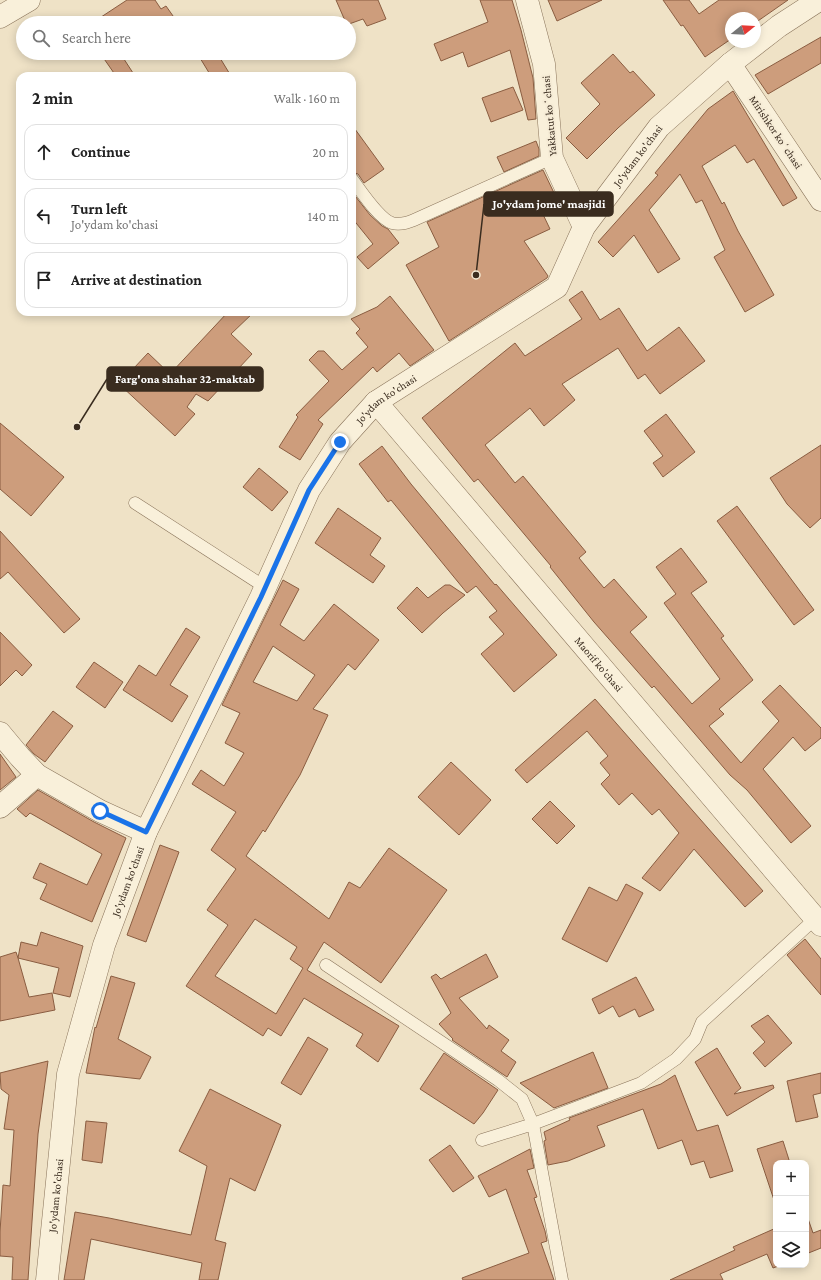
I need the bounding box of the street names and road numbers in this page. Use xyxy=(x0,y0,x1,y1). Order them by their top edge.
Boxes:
street label: Yakkatut koʻchasi xyxy=(539,75,558,157)
street label: Mirishkor koʻchasi xyxy=(747,93,805,171)
street label: Jo'ydam ko'chasi xyxy=(610,122,665,190)
street label: Jo'ydam ko'chasi xyxy=(353,372,419,428)
street label: Maorif ko'chasi xyxy=(572,634,626,694)
street label: Jo'ydam ko'chasi xyxy=(109,844,146,919)
street label: Jo'ydam ko'chasi xyxy=(46,1158,65,1234)

